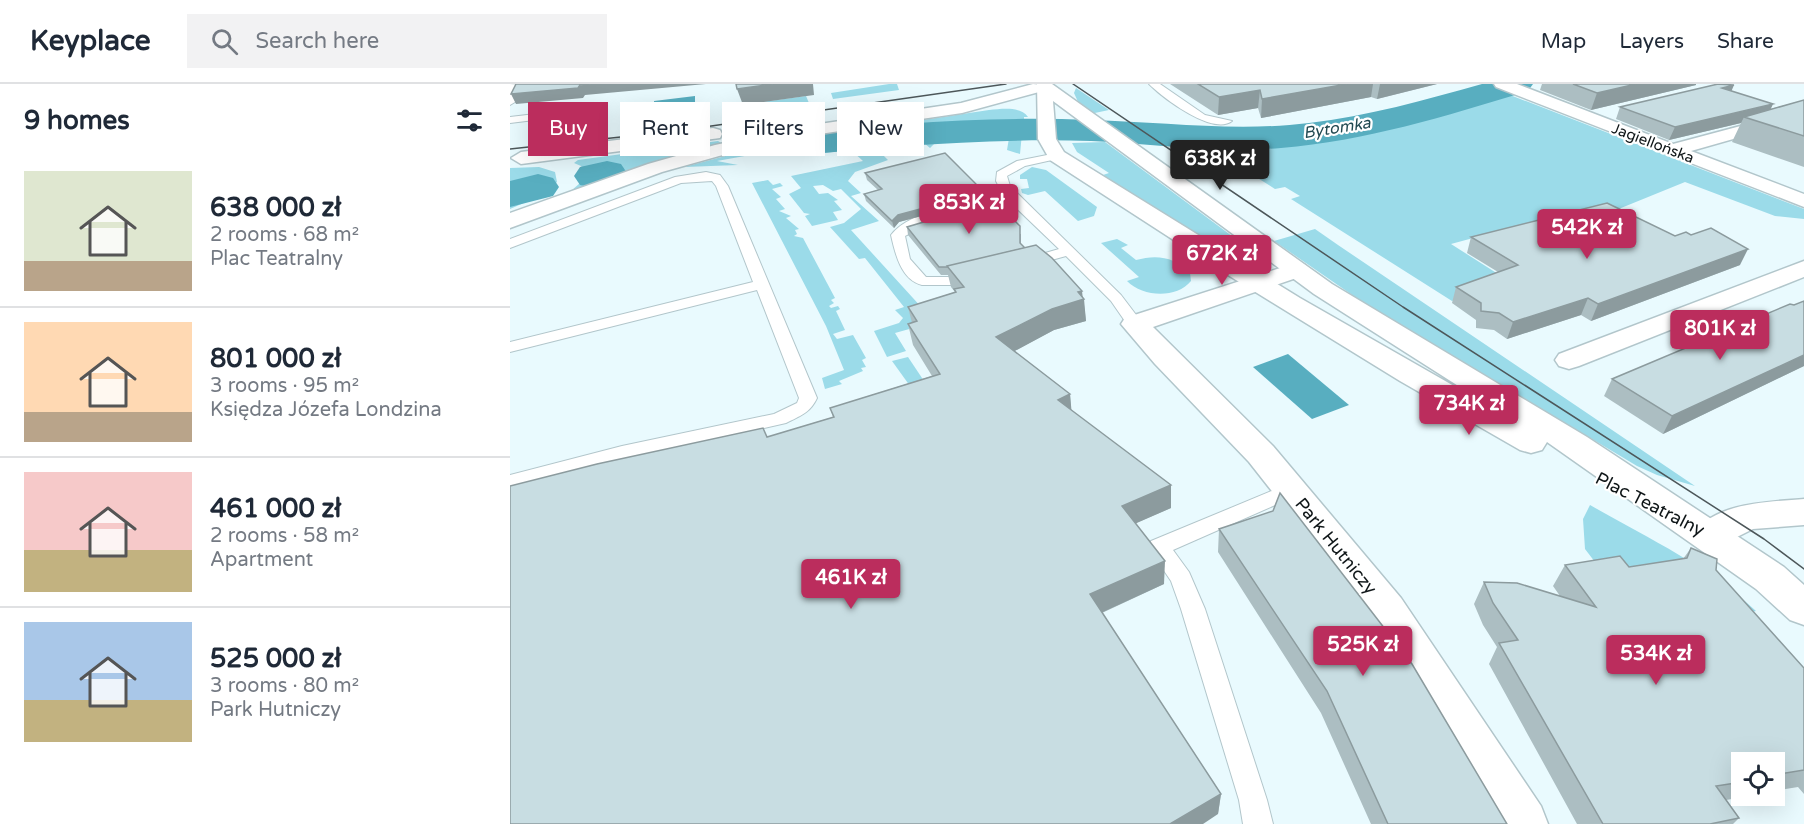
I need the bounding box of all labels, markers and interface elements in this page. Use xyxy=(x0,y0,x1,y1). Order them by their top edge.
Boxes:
search box xyxy=(187,14,607,68)
text: Keyplace xyxy=(30,24,151,58)
icon: search xyxy=(208,25,241,58)
text: Search here xyxy=(256,28,379,54)
text: Map xyxy=(1541,29,1586,54)
text: Layers xyxy=(1619,29,1684,54)
text: Share xyxy=(1717,29,1774,54)
chip: Buy xyxy=(528,102,608,156)
chip: Rent xyxy=(620,102,710,156)
chip: Filters xyxy=(722,102,825,156)
chip: New xyxy=(837,102,924,156)
icon: filters xyxy=(453,104,486,137)
text: 9 homes xyxy=(24,105,130,136)
water label: Bytomka xyxy=(1302,113,1373,143)
street label: Jagiellońska xyxy=(1609,119,1697,167)
pin: 638K zł xyxy=(1165,140,1275,191)
text: 638K zł xyxy=(1184,147,1256,171)
pin: 853K zł xyxy=(914,184,1024,235)
text: 853K zł xyxy=(933,191,1005,215)
text: 638 000 zł xyxy=(210,192,341,223)
icon: home xyxy=(72,195,144,267)
pin: 542K zł xyxy=(1532,209,1642,260)
text: 542K zł xyxy=(1551,216,1623,240)
text: 2 rooms · 68 m² xyxy=(210,223,359,247)
pin: 672K zł xyxy=(1167,235,1277,286)
text: 672K zł xyxy=(1186,242,1258,266)
text: Plac Teatralny xyxy=(210,247,343,271)
pin: 801K zł xyxy=(1665,310,1775,361)
text: 801K zł xyxy=(1684,317,1756,341)
text: 801 000 zł xyxy=(210,343,341,374)
icon: home xyxy=(72,346,144,418)
text: 3 rooms · 95 m² xyxy=(210,374,359,398)
pin: 734K zł xyxy=(1414,385,1524,436)
text: 734K zł xyxy=(1433,392,1505,416)
text: Księdza Józefa Londzina xyxy=(210,398,442,422)
street label: Plac Teatralny xyxy=(1592,467,1709,541)
text: 461 000 zł xyxy=(210,493,341,524)
street label: Park Hutniczy xyxy=(1290,493,1382,599)
icon: home xyxy=(72,496,144,568)
text: 2 rooms · 58 m² xyxy=(210,524,359,548)
text: Apartment xyxy=(210,548,313,572)
pin: 461K zł xyxy=(796,559,906,610)
text: 461K zł xyxy=(815,566,887,590)
pin: 525K zł xyxy=(1308,626,1418,677)
text: 525K zł xyxy=(1327,633,1399,657)
pin: 534K zł xyxy=(1601,635,1711,686)
text: 534K zł xyxy=(1620,642,1692,666)
text: 525 000 zł xyxy=(210,643,341,674)
icon: home xyxy=(72,646,144,718)
text: 3 rooms · 80 m² xyxy=(210,674,359,698)
text: Park Hutniczy xyxy=(210,698,341,722)
map controls xyxy=(1731,752,1785,806)
button: locate xyxy=(1731,752,1785,806)

